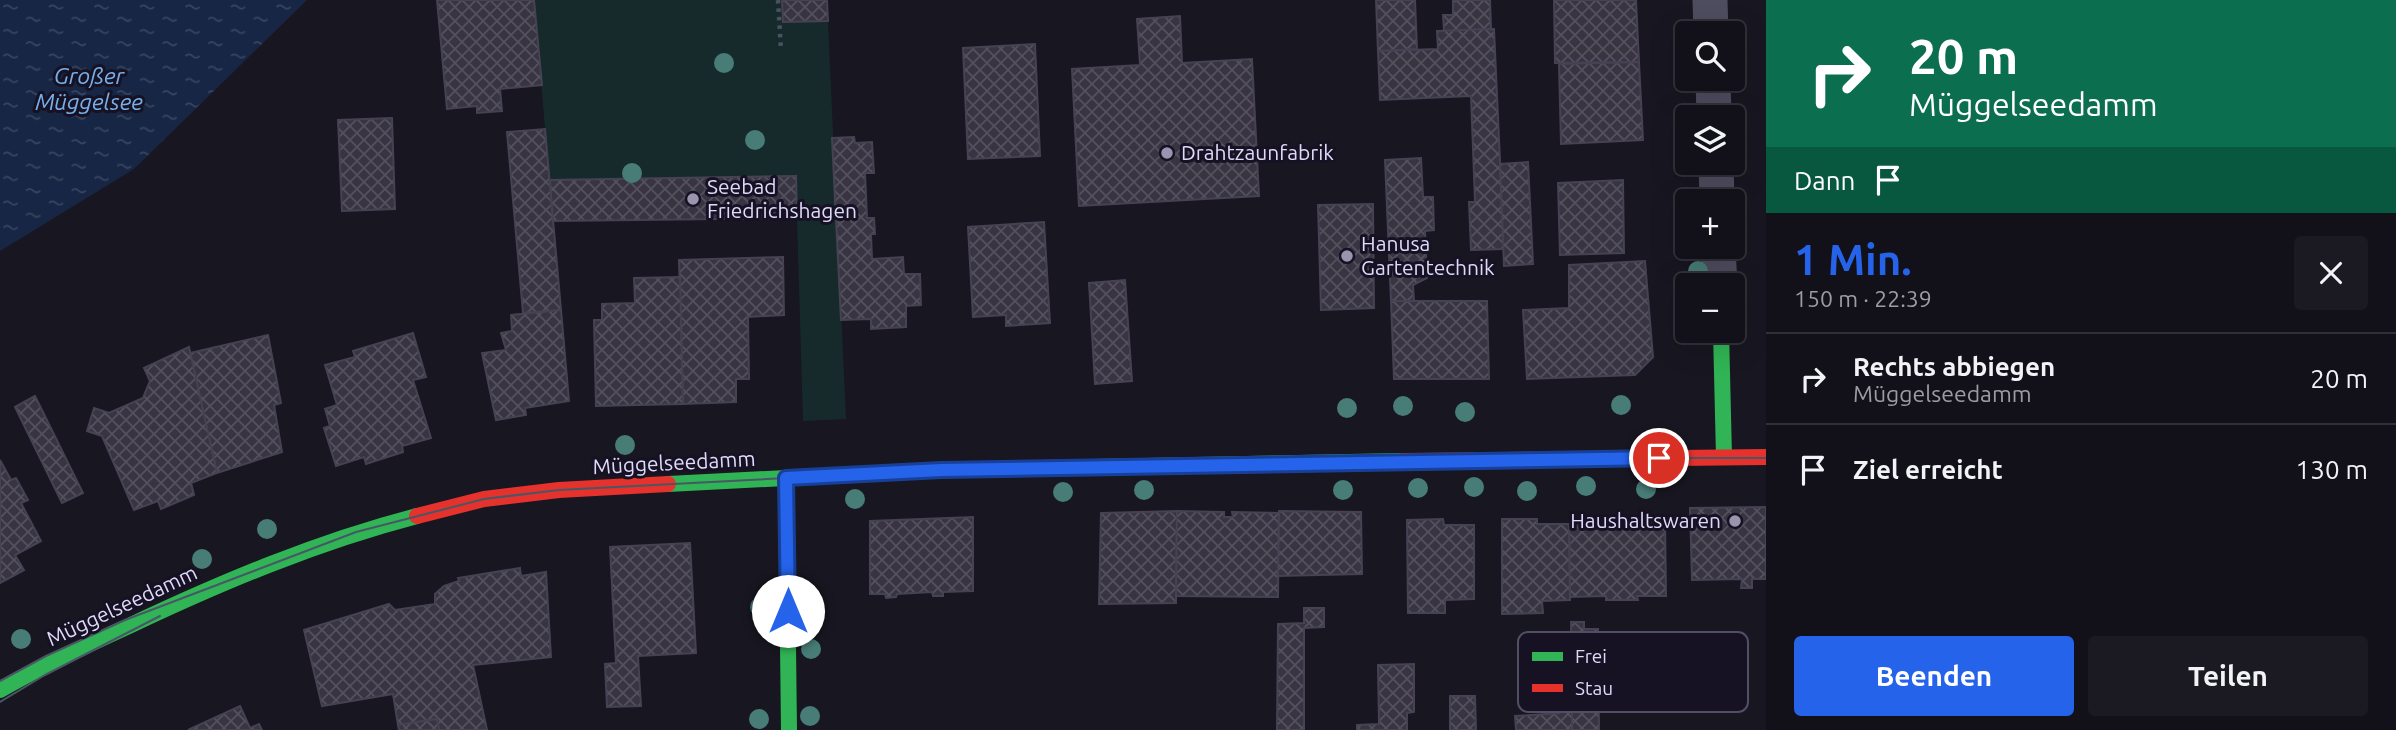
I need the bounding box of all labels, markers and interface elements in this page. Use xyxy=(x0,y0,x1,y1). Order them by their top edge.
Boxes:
map controls xyxy=(1675,21,1745,343)
button: search xyxy=(1675,21,1745,91)
icon: right xyxy=(1794,28,1885,119)
text: 20 m xyxy=(1909,28,2018,83)
water label: Großer Müggelsee xyxy=(35,63,143,114)
text: Müggelseedamm xyxy=(1909,86,2158,122)
button: layers xyxy=(1675,105,1745,175)
place label: Drahtzaunfabrik xyxy=(1181,140,1334,164)
marker: Drahtzaunfabrik xyxy=(1159,145,1175,161)
icon: arrive xyxy=(1869,161,1907,199)
text: Dann xyxy=(1794,166,1855,195)
place label: Seebad Friedrichshagen xyxy=(707,174,857,222)
button: + xyxy=(1675,189,1745,259)
marker: Seebad Friedrichshagen xyxy=(685,191,701,207)
place label: Hanusa Gartentechnik xyxy=(1361,231,1495,279)
text: 1 Min. xyxy=(1794,236,1912,283)
button: close xyxy=(2294,236,2368,310)
marker: Hanusa Gartentechnik xyxy=(1339,248,1355,264)
button: − xyxy=(1675,273,1745,343)
text: 150 m · 22:39 xyxy=(1794,286,1932,311)
text: Rechts abbiegen xyxy=(1853,352,2055,381)
icon: right xyxy=(1794,360,1832,398)
text: 20 m xyxy=(2310,364,2368,393)
text: Müggelseedamm xyxy=(1853,381,2032,406)
pin xyxy=(1629,428,1689,488)
icon: arrive xyxy=(1640,439,1678,477)
street label: Müggelseedamm xyxy=(592,446,756,478)
icon: arrive xyxy=(1794,451,1832,489)
text: Ziel erreicht xyxy=(1853,455,2003,484)
text: 130 m xyxy=(2296,455,2368,484)
place label: Haushaltswaren xyxy=(1570,508,1721,532)
marker: Haushaltswaren xyxy=(1727,513,1743,529)
street label: Müggelseedamm xyxy=(43,560,201,650)
position arrow xyxy=(751,574,825,648)
legend xyxy=(1518,632,1748,712)
button: Beenden xyxy=(1794,636,2074,716)
button: Teilen xyxy=(2088,636,2368,716)
text: Frei xyxy=(1575,645,1607,667)
text: Stau xyxy=(1575,677,1613,699)

